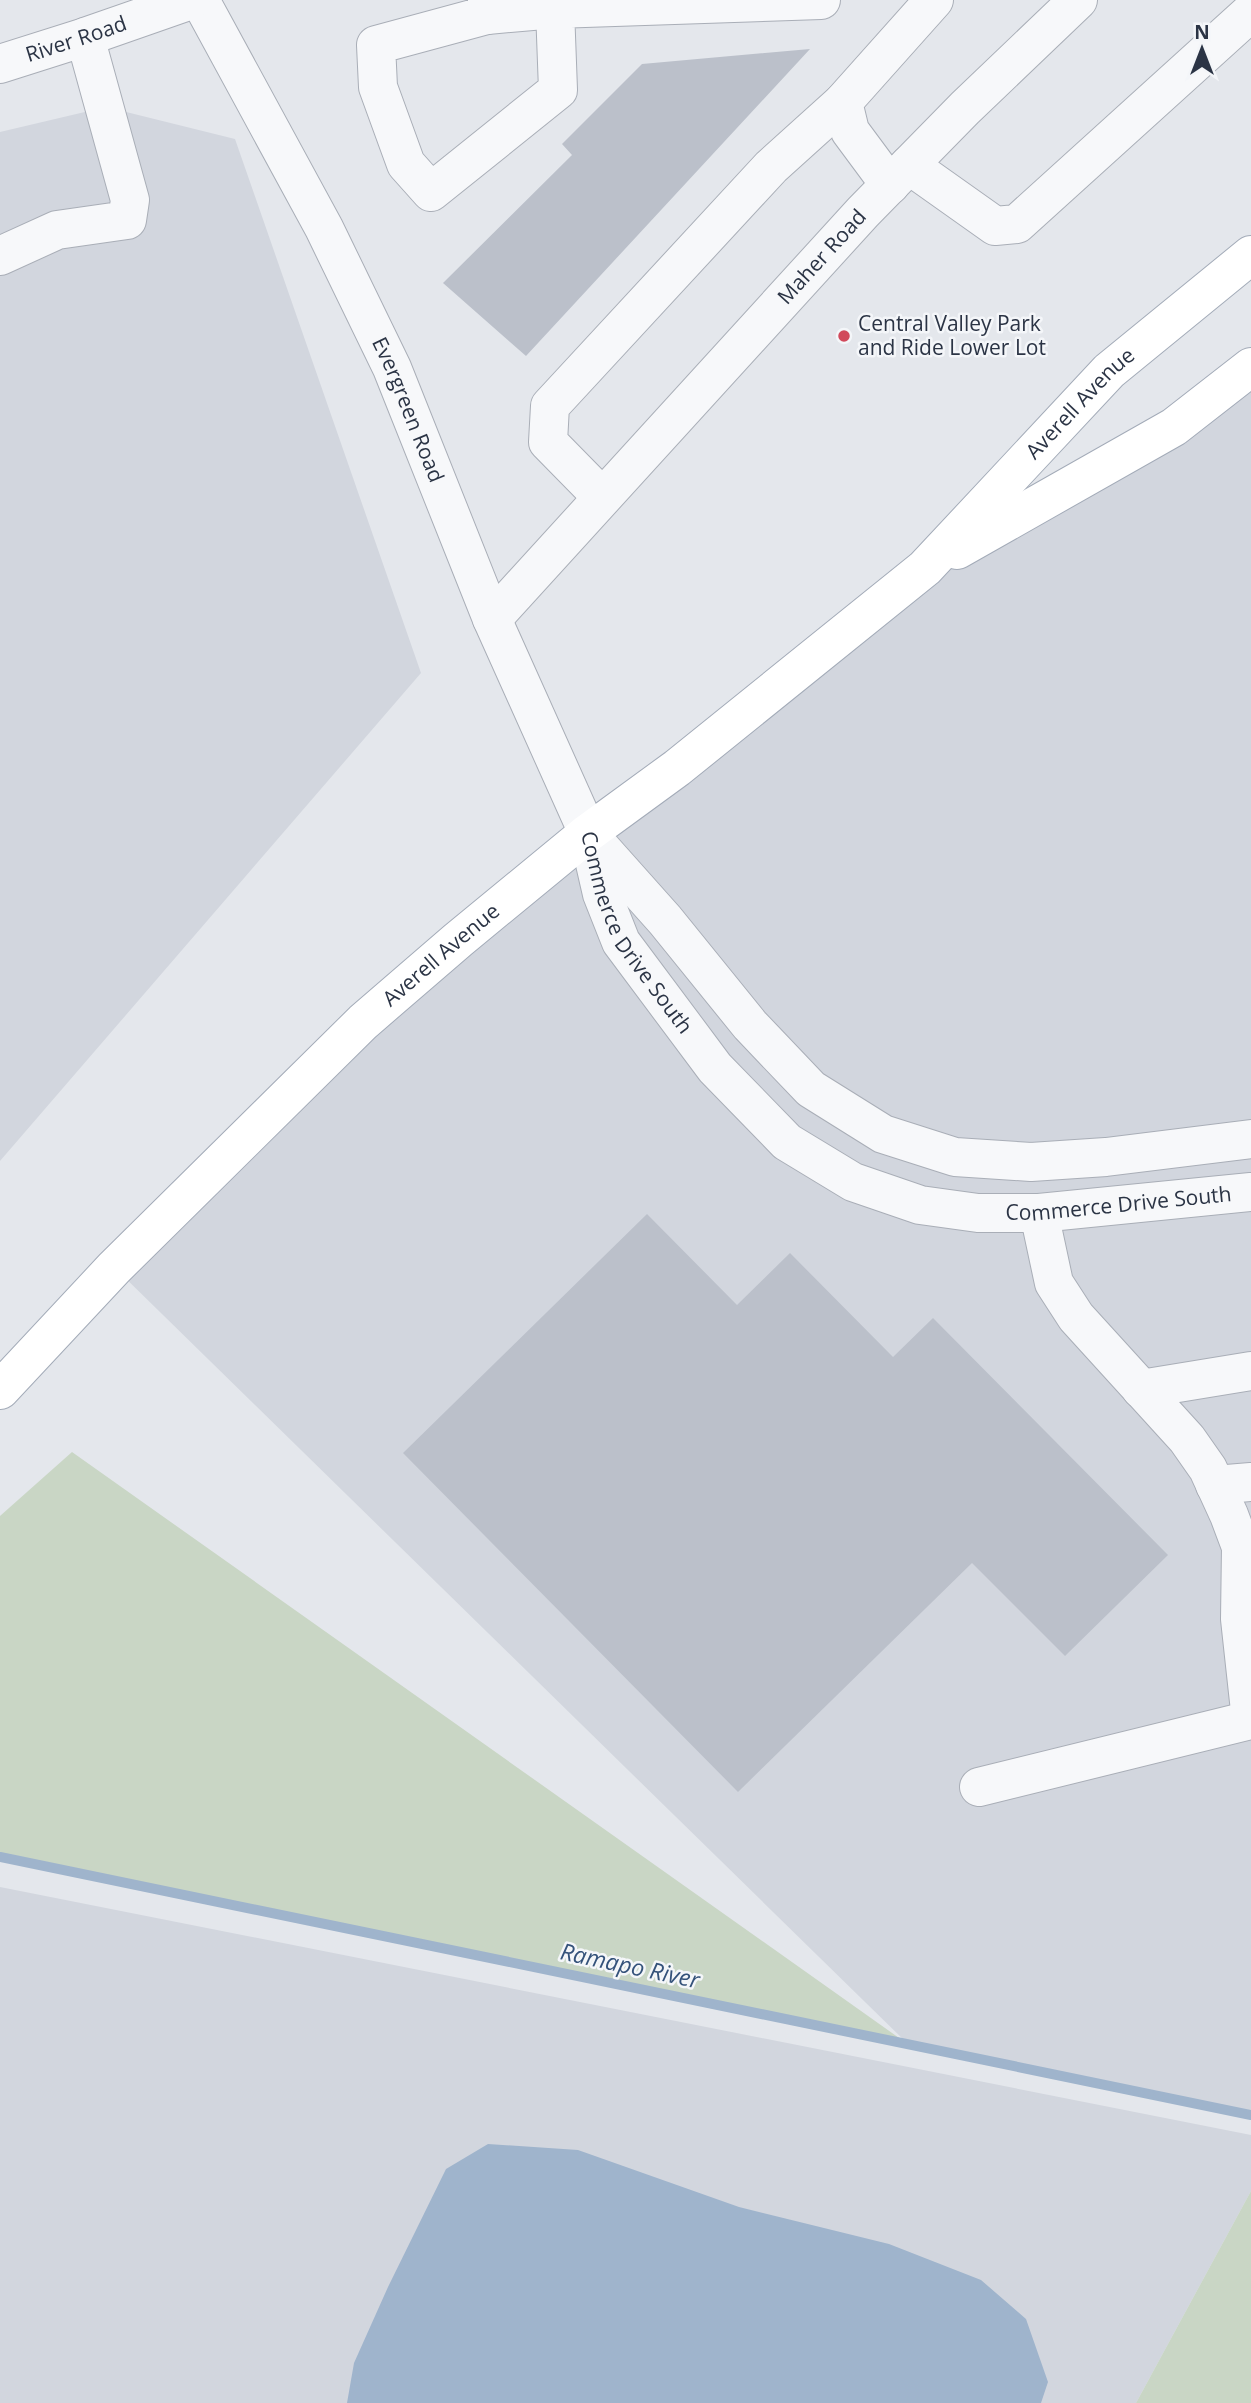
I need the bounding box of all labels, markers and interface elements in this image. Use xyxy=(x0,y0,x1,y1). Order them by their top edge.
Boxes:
street label: River Road xyxy=(22,9,130,68)
north arrow xyxy=(1167,14,1237,84)
text: N xyxy=(1194,19,1210,45)
street label: Maher Road xyxy=(771,203,872,310)
place label: Central Valley Park and Ride Lower Lot xyxy=(858,309,1046,361)
marker: Central Valley Park and Ride Lower Lot xyxy=(836,328,852,344)
street label: Evergreen Road xyxy=(366,332,451,486)
street label: Averell Avenue xyxy=(1019,341,1140,465)
street label: Commerce Drive South xyxy=(575,828,700,1039)
street label: Averell Avenue xyxy=(376,897,505,1012)
street label: Commerce Drive South xyxy=(1005,1179,1233,1227)
water label: Ramapo River xyxy=(558,1935,704,1996)

